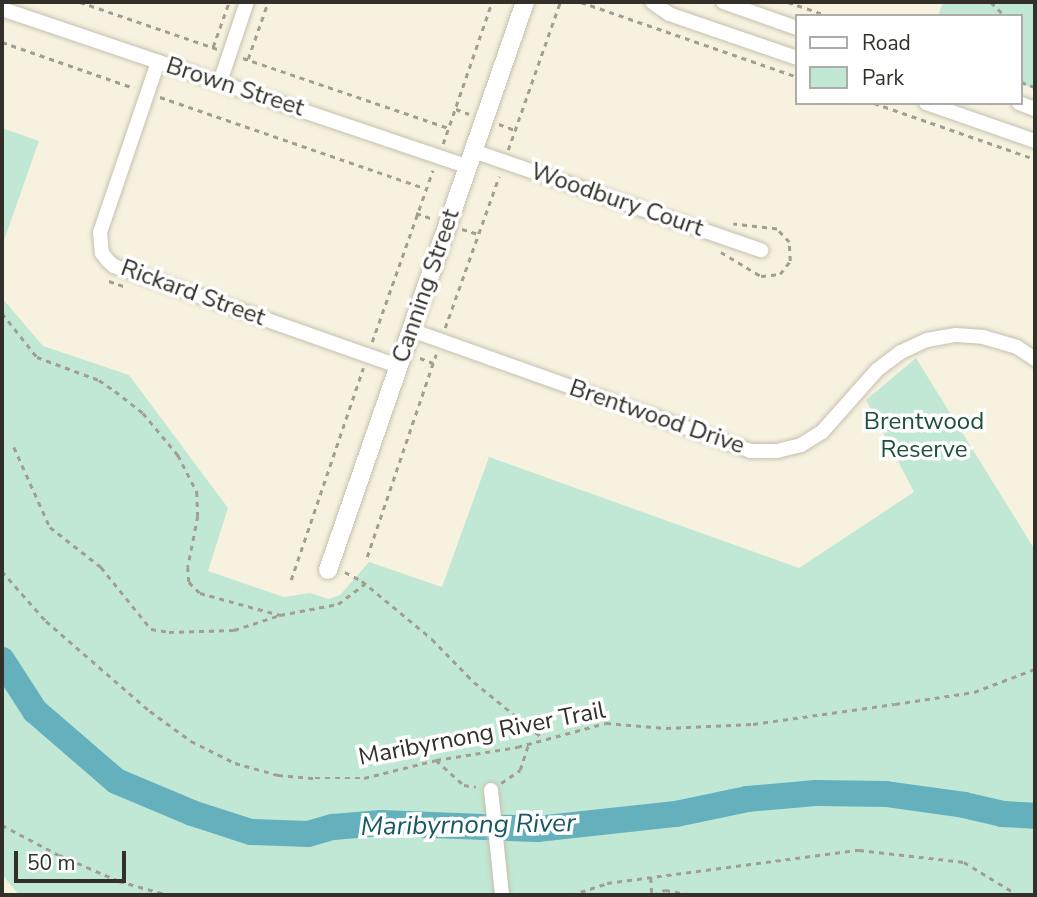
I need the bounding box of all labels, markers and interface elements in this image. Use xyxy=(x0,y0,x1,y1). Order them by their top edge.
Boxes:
legend xyxy=(796,14,1023,105)
text: Road xyxy=(862,29,911,57)
street label: Brown Street xyxy=(162,51,308,123)
text: Park xyxy=(862,64,904,92)
street label: Woodbury Court xyxy=(527,157,707,243)
street label: Canning Street xyxy=(386,205,466,367)
street label: Rickard Street xyxy=(117,254,269,332)
street label: Brentwood Drive xyxy=(566,374,748,460)
park label: Brentwood Reserve xyxy=(864,408,984,464)
street label: Maribyrnong River Trail xyxy=(356,696,608,772)
water label: Maribyrnong River xyxy=(360,808,576,842)
scale bar xyxy=(18,838,130,882)
text: 50 m xyxy=(27,849,76,877)

